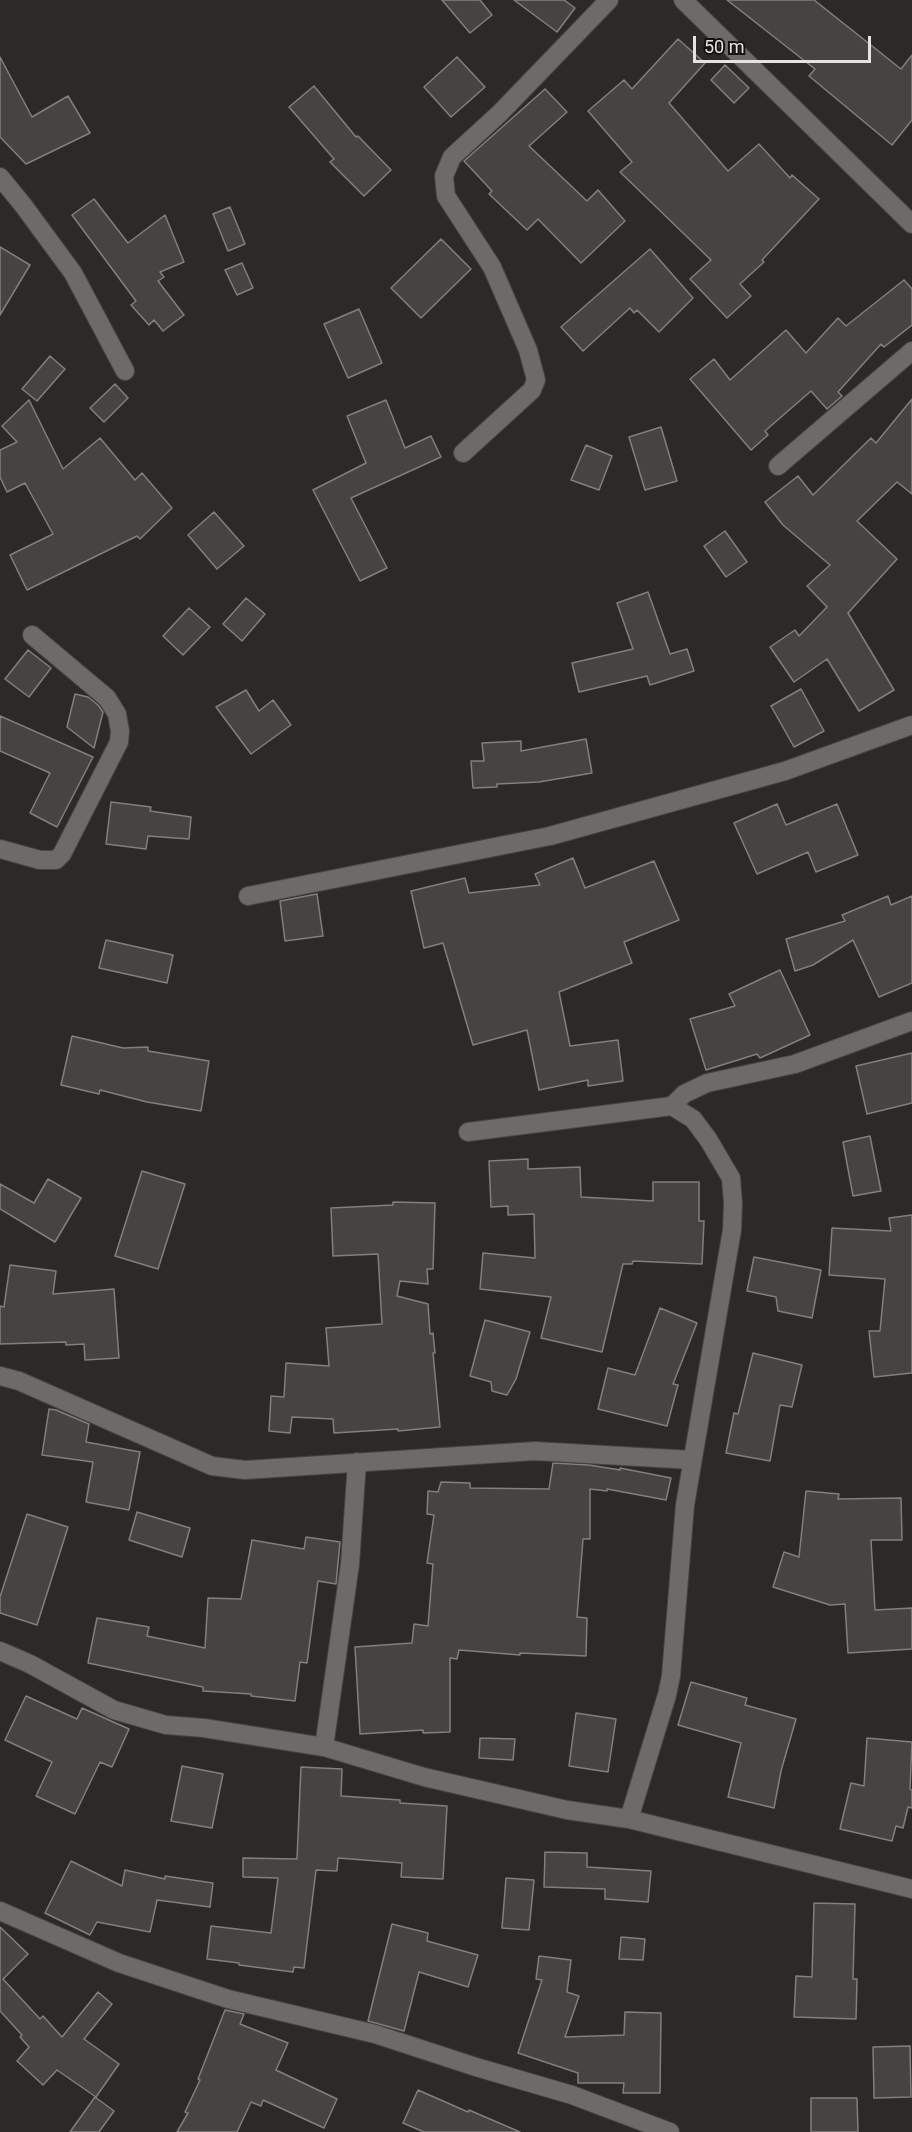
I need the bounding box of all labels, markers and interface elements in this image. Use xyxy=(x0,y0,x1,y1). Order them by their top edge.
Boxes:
scale bar xyxy=(696,24,874,62)
text: 50 m xyxy=(704,36,744,57)

